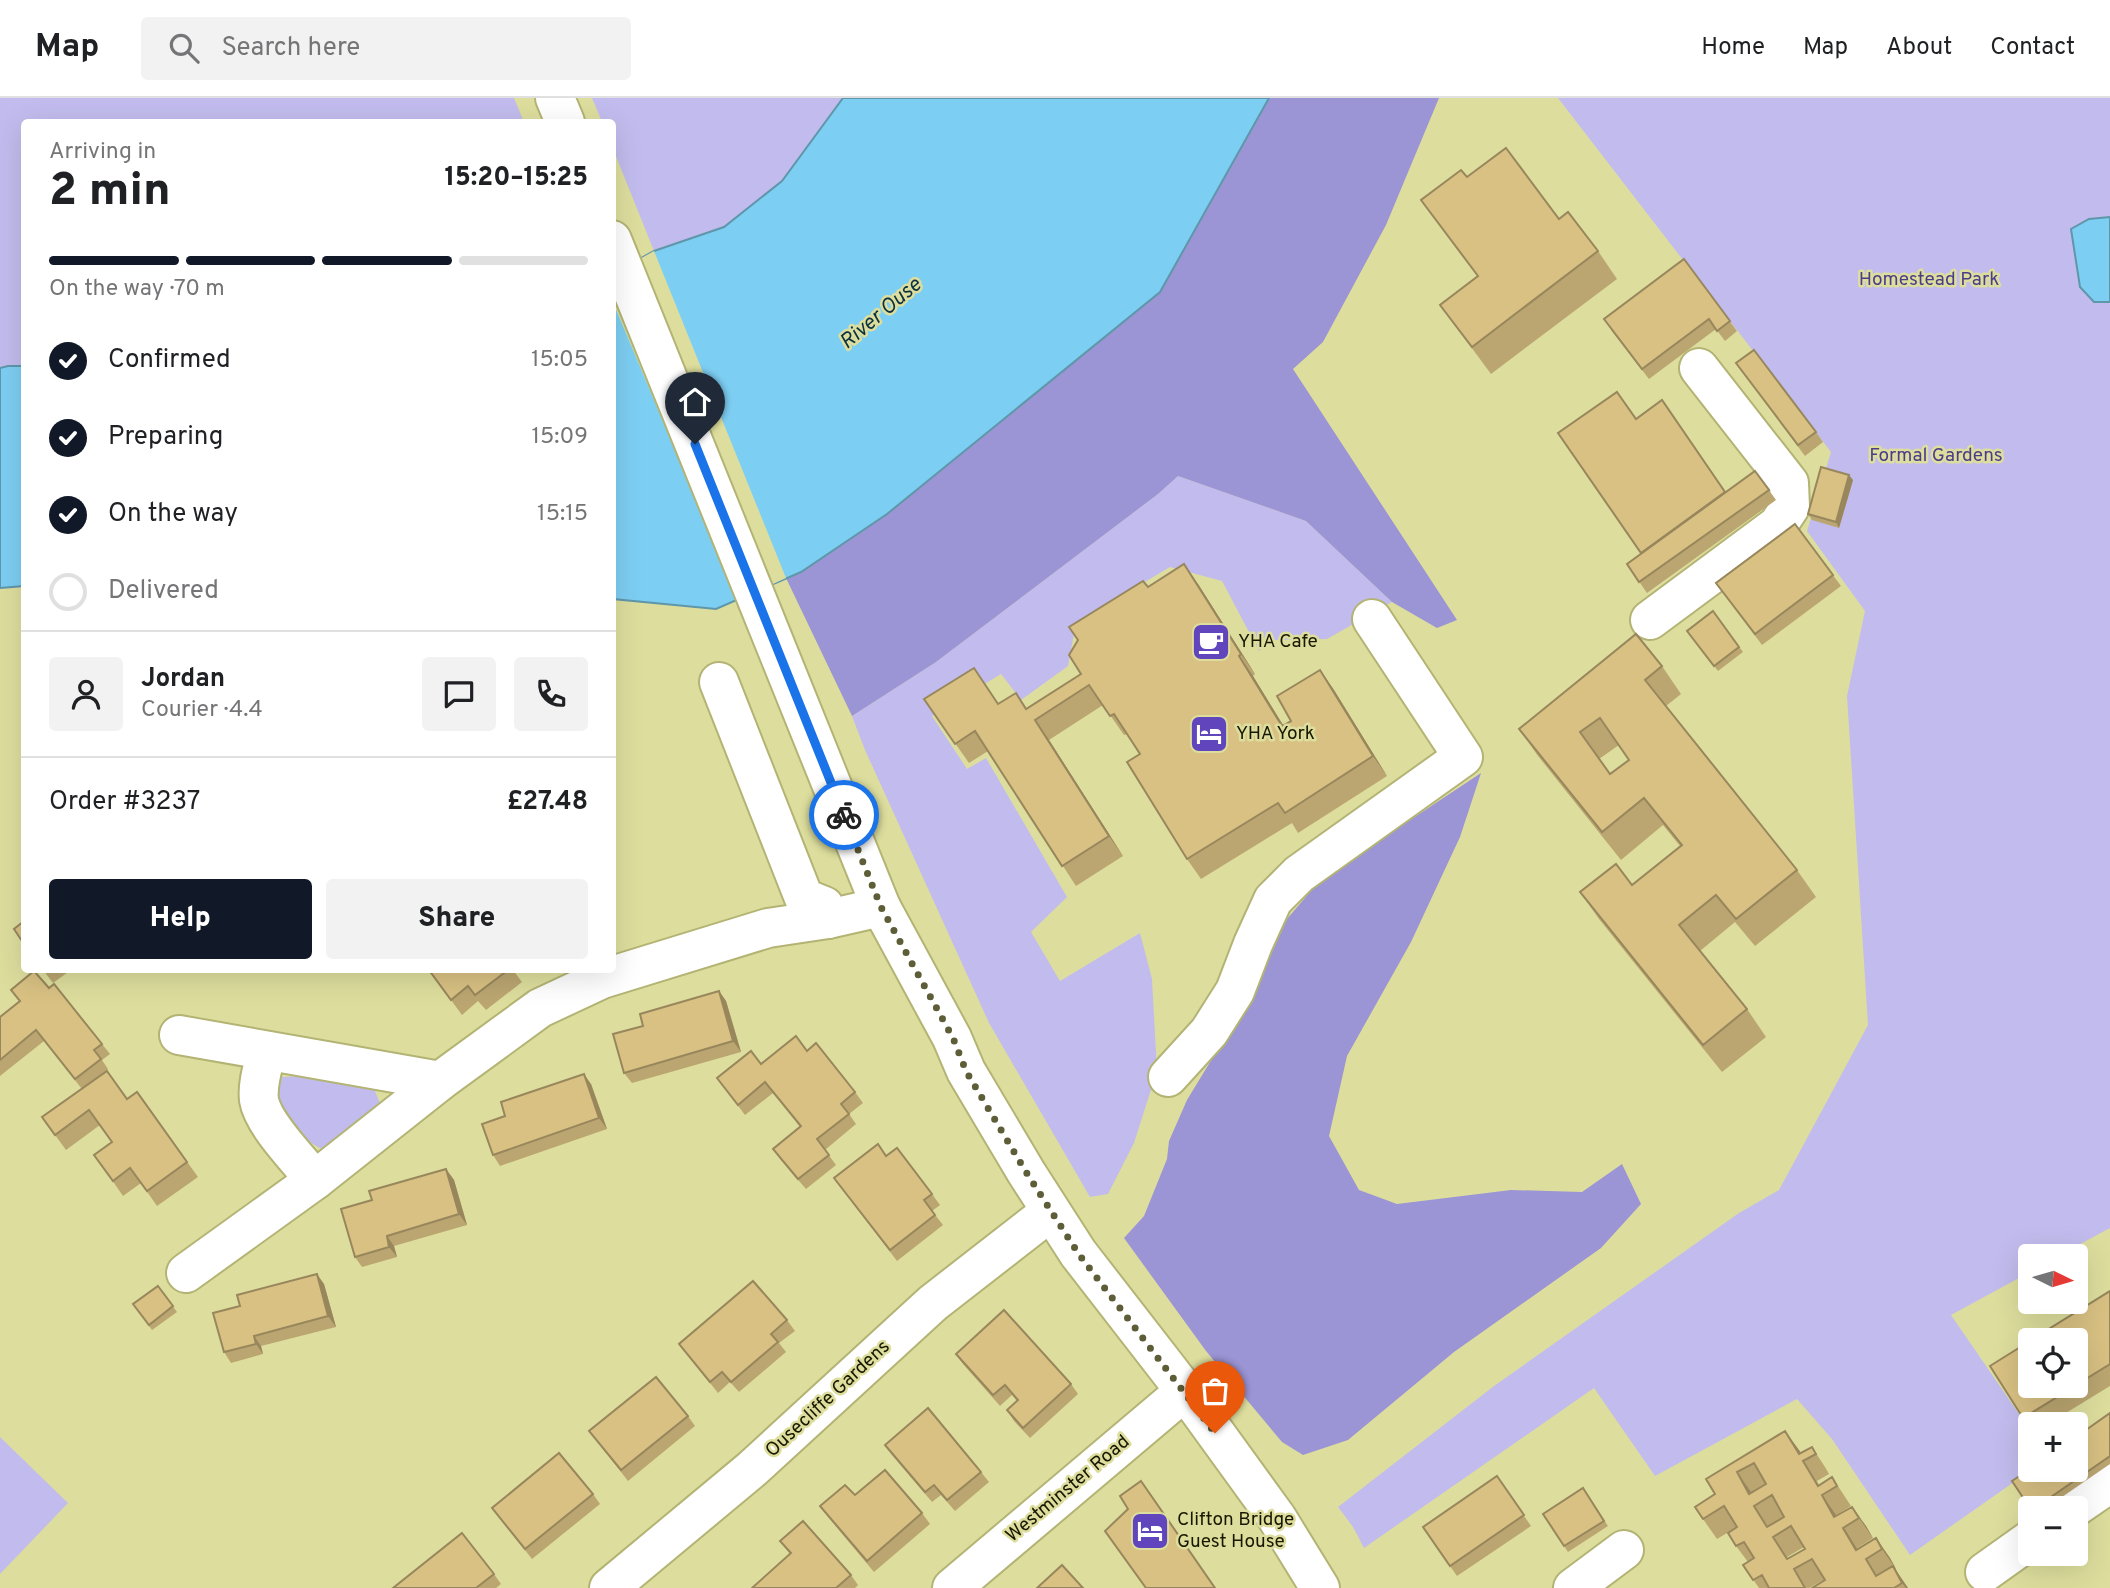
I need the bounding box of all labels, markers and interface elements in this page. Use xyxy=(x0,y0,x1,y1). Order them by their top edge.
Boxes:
search box xyxy=(141,17,631,80)
text: Map xyxy=(35,27,99,69)
icon: search xyxy=(165,29,203,67)
text: Search here xyxy=(221,32,360,65)
text: Home xyxy=(1701,33,1765,63)
text: Map xyxy=(1803,33,1848,63)
text: About xyxy=(1886,33,1952,63)
text: Contact xyxy=(1990,33,2075,63)
text: Arriving in xyxy=(49,138,156,167)
text: 15:20–15:25 xyxy=(444,162,588,195)
text: 2 min xyxy=(49,163,171,222)
park label: Homestead Park xyxy=(1859,268,1999,292)
water label: River Ouse xyxy=(835,271,928,356)
text: On the way · 70 m xyxy=(49,275,225,304)
icon: check xyxy=(49,342,87,380)
text: Confirmed xyxy=(108,344,231,377)
text: 15:05 xyxy=(531,346,588,375)
pin xyxy=(665,372,725,444)
icon: home xyxy=(676,383,714,421)
icon: check xyxy=(49,419,87,457)
text: Preparing xyxy=(108,421,223,454)
text: 15:09 xyxy=(531,423,588,452)
park label: Formal Gardens xyxy=(1869,444,2003,468)
icon: check xyxy=(49,496,87,534)
text: On the way xyxy=(108,498,238,531)
text: 15:15 xyxy=(537,500,588,529)
text: Delivered xyxy=(108,575,219,608)
cafe icon: YHA Cafe xyxy=(1190,621,1232,663)
place label: YHA Cafe xyxy=(1238,630,1318,654)
button: person xyxy=(49,657,123,731)
button: chat xyxy=(422,657,496,731)
button: phone xyxy=(514,657,588,731)
text: Jordan xyxy=(141,663,225,696)
text: Courier · 4.4 xyxy=(141,696,263,725)
hotel icon: YHA York xyxy=(1188,713,1230,755)
place label: YHA York xyxy=(1236,722,1315,746)
courier xyxy=(809,780,879,850)
text: Order #3237 xyxy=(49,786,200,819)
text: £27.48 xyxy=(507,786,588,819)
icon: bike xyxy=(825,796,863,834)
button: Help xyxy=(49,879,312,959)
button: Share xyxy=(326,879,588,959)
north arrow xyxy=(2018,1244,2088,1314)
map controls xyxy=(2018,1244,2088,1566)
button: locate xyxy=(2018,1328,2088,1398)
street label: Ousecliffe Gardens xyxy=(761,1335,895,1463)
pin xyxy=(1185,1361,1245,1433)
icon: bag xyxy=(1196,1372,1234,1410)
button: + xyxy=(2018,1412,2088,1482)
street label: Westminster Road xyxy=(1001,1430,1135,1548)
button: − xyxy=(2018,1496,2088,1566)
place label: Clifton Bridge Guest House xyxy=(1177,1508,1294,1554)
hotel icon: Clifton Bridge Guest House xyxy=(1129,1510,1171,1552)

